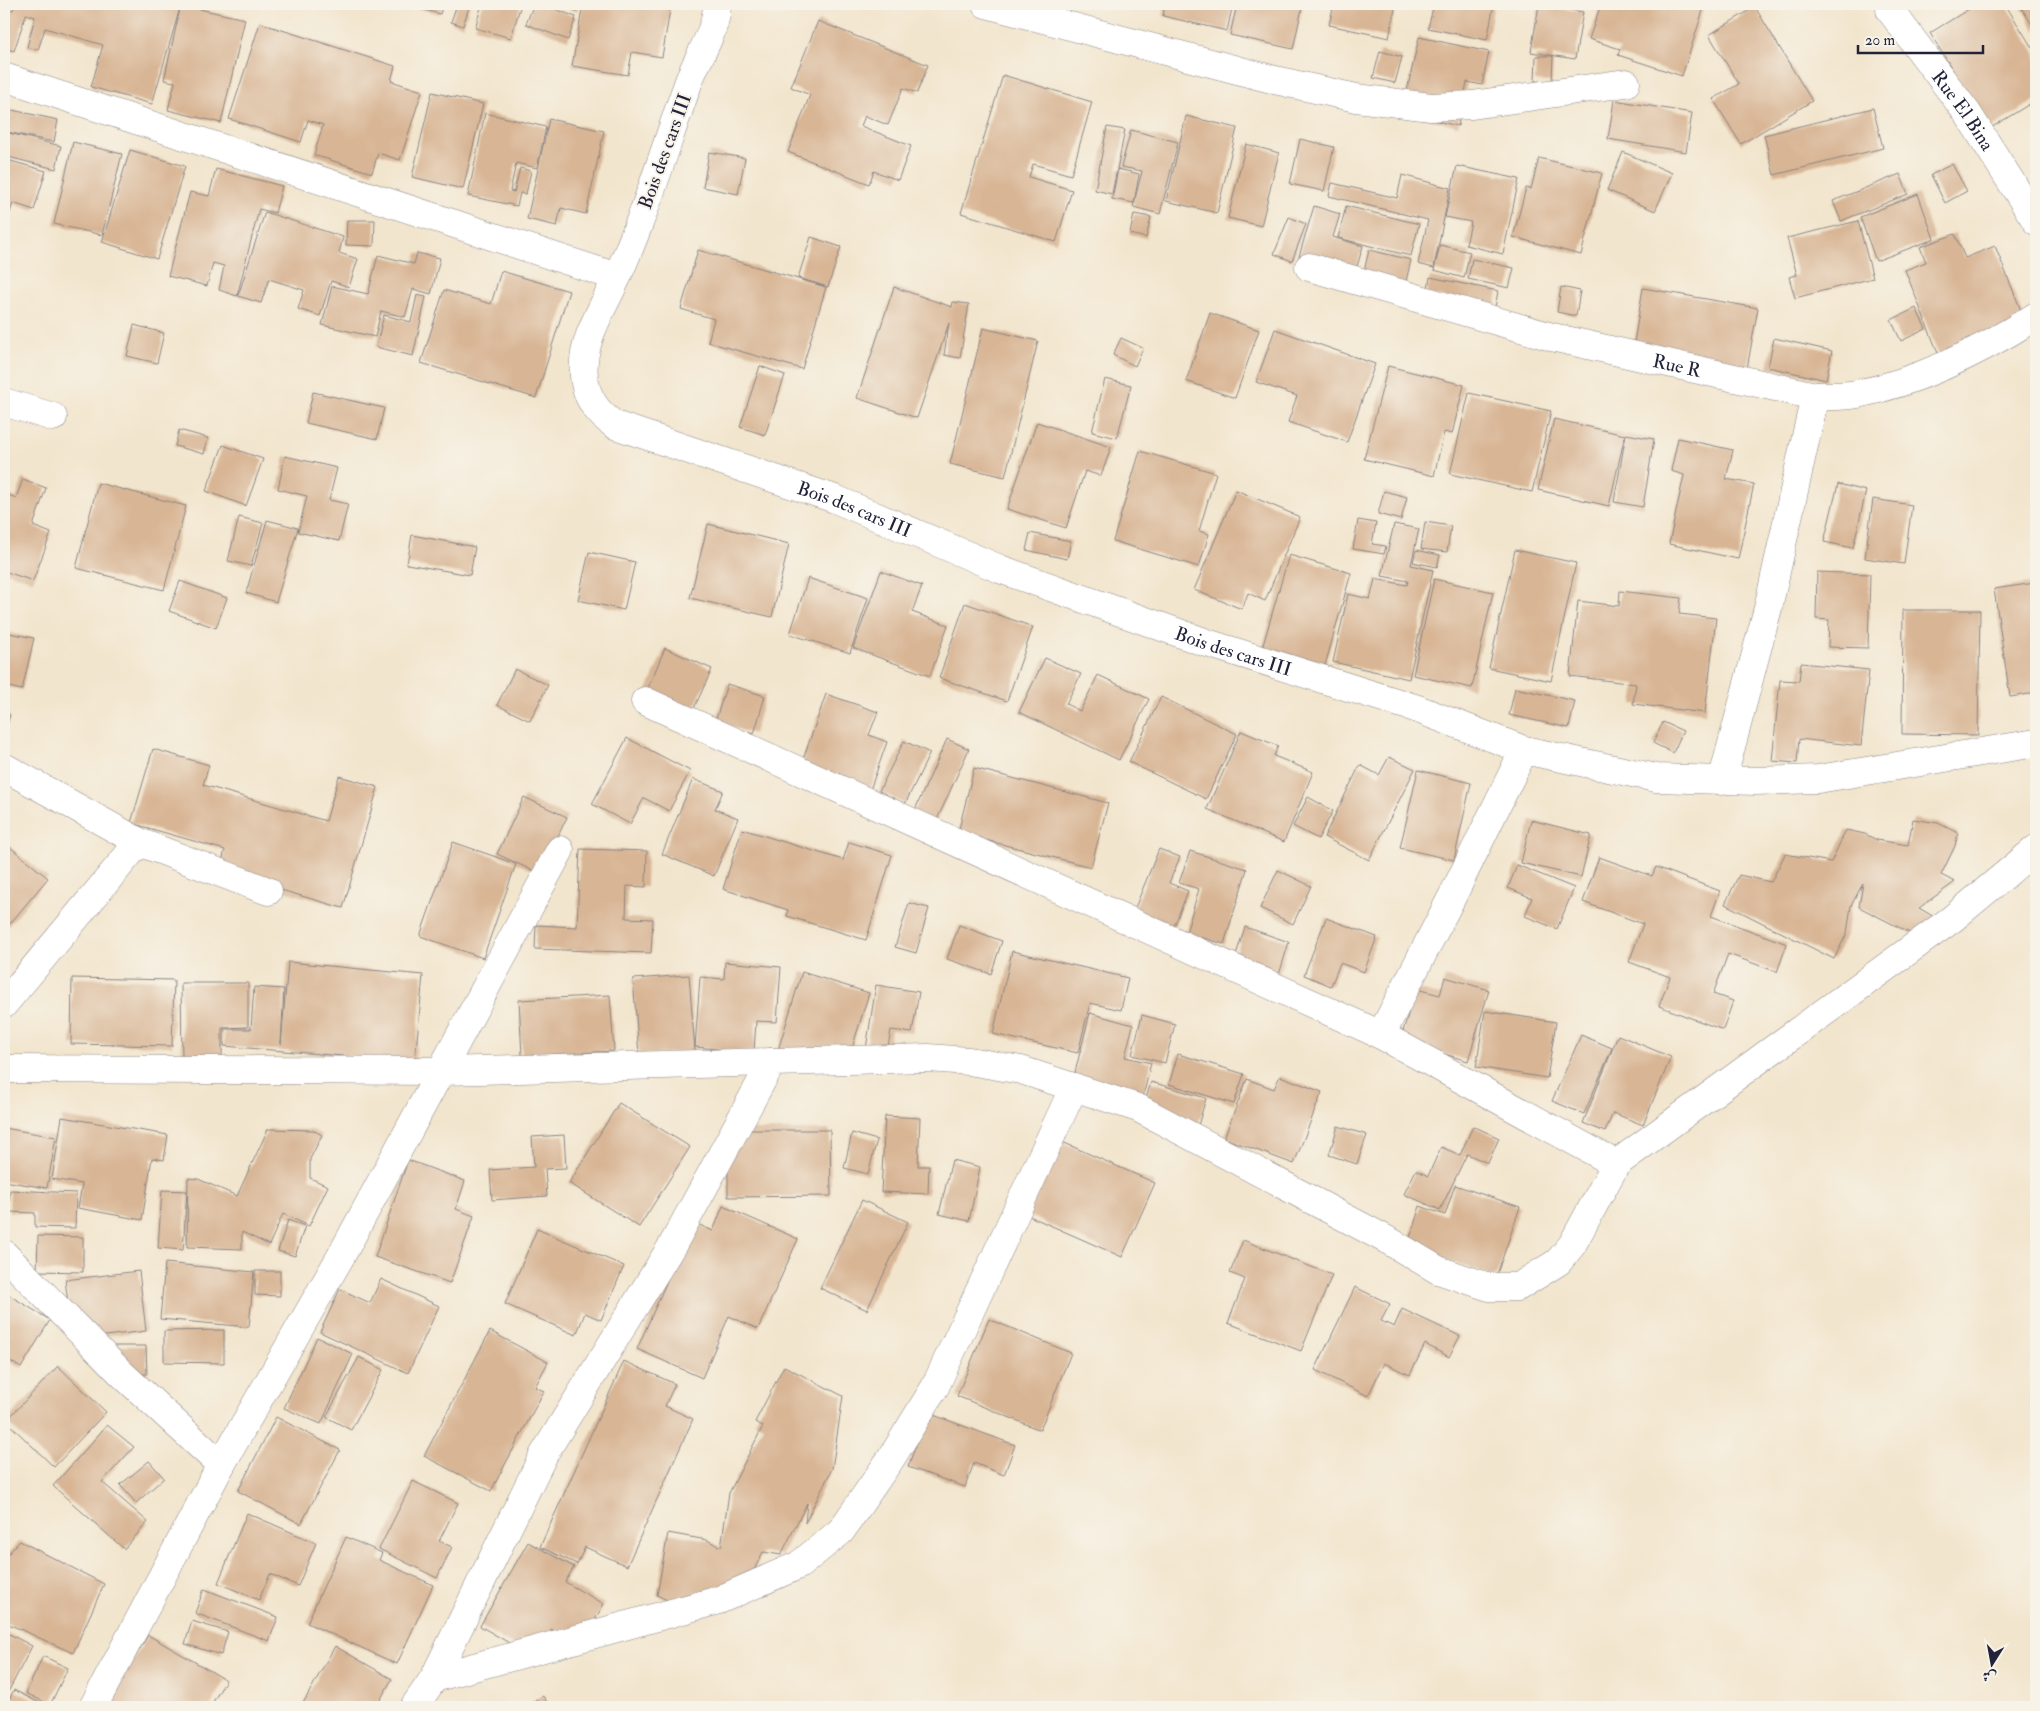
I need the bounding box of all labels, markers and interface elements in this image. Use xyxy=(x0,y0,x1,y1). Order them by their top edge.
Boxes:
scale bar xyxy=(1858,22,1982,54)
text: 20 m xyxy=(1865,31,1895,50)
street label: Rue El Bina xyxy=(1926,66,1999,155)
street label: Bois des cars III xyxy=(633,90,697,212)
street label: Rue R xyxy=(1650,349,1704,383)
street label: Bois des cars III xyxy=(794,476,915,543)
street label: Bois des cars III xyxy=(1172,622,1294,682)
north arrow xyxy=(1968,1638,2018,1688)
text: ش xyxy=(1981,1667,1998,1686)

